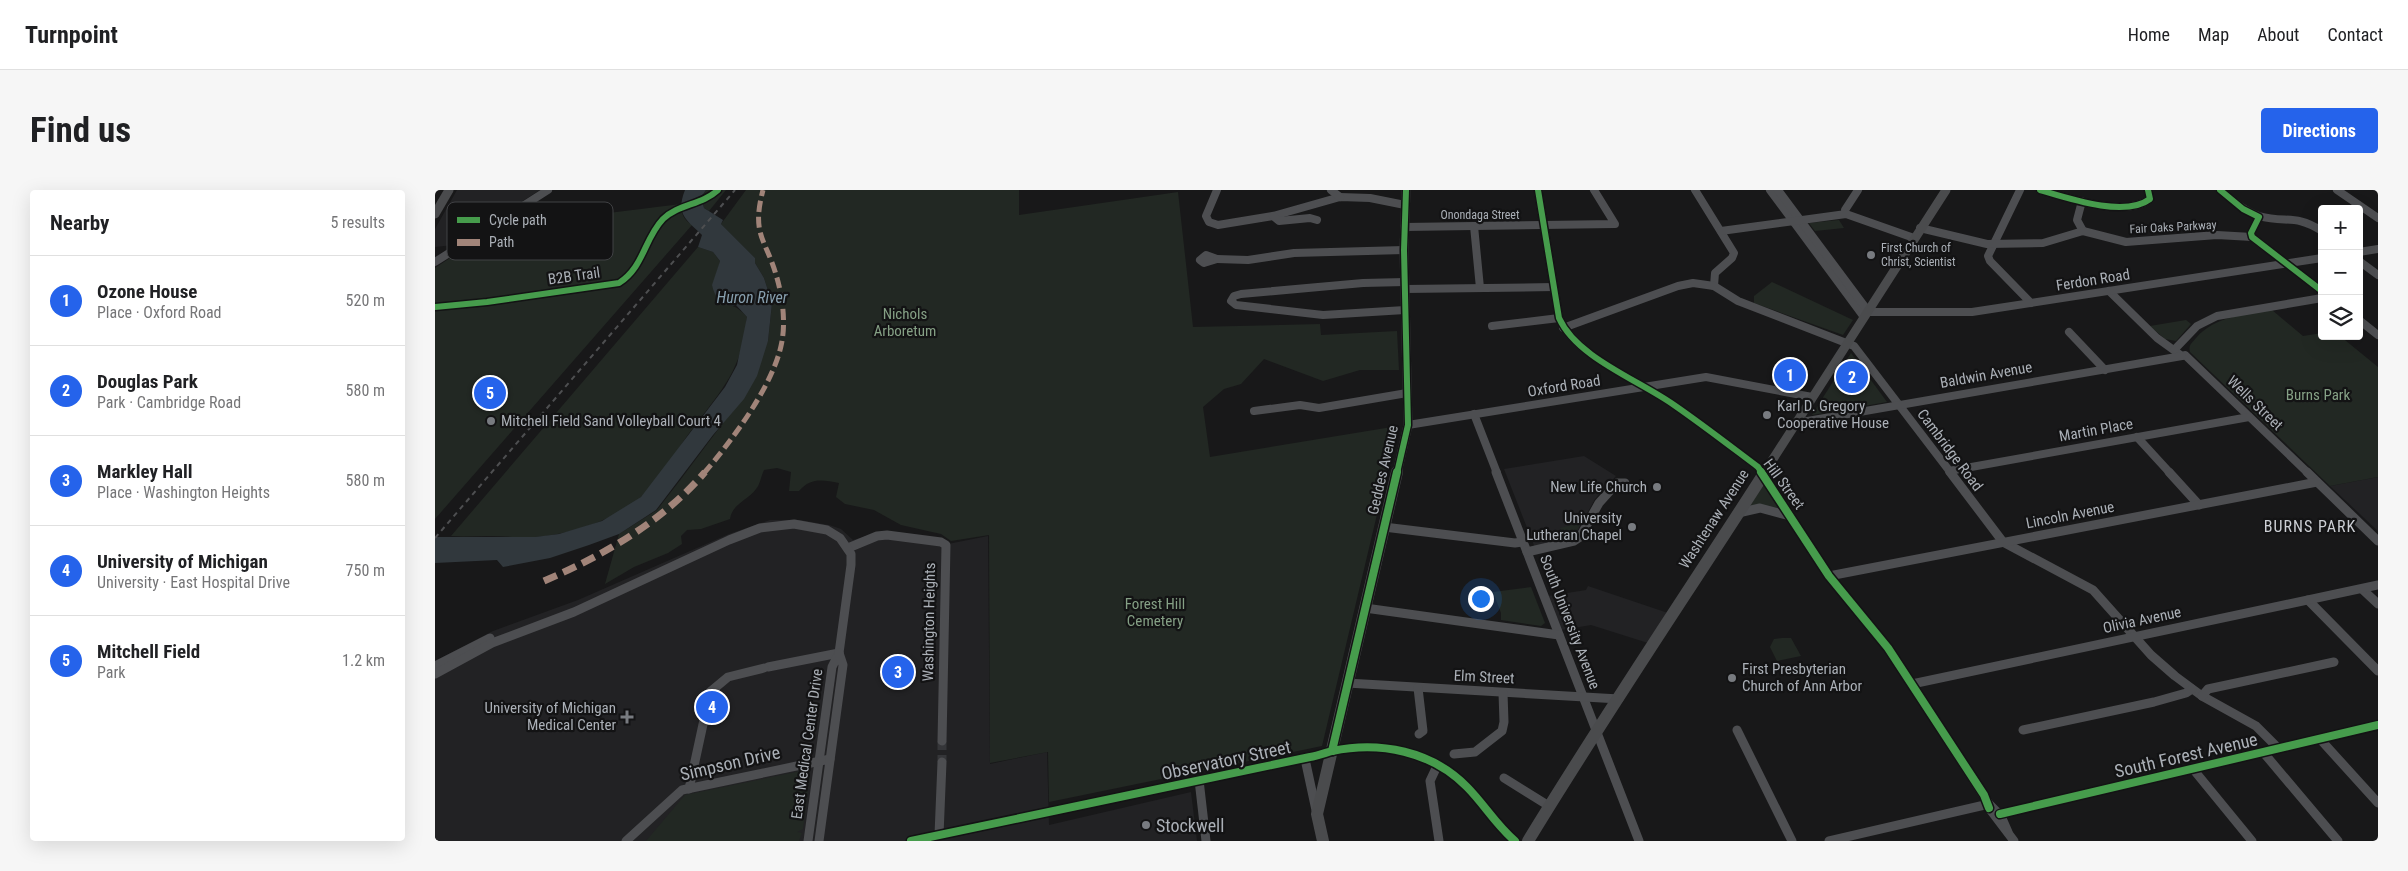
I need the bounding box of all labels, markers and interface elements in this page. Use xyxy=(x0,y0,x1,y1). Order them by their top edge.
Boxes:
text: Turnpoint xyxy=(25,21,118,49)
text: Home xyxy=(2128,24,2170,45)
text: Map xyxy=(2198,24,2229,45)
text: About xyxy=(2257,24,2299,45)
text: Contact xyxy=(2327,24,2383,45)
button: Directions xyxy=(2261,108,2378,153)
text: Find us xyxy=(30,110,131,151)
legend xyxy=(447,202,613,260)
map controls xyxy=(2318,205,2363,340)
button: + xyxy=(2318,205,2363,250)
street label: Onondaga Street xyxy=(1440,208,1520,222)
text: Nearby xyxy=(50,211,109,235)
text: Cycle path xyxy=(489,212,547,228)
text: 5 results xyxy=(330,213,385,232)
street label: Fair Oaks Parkway xyxy=(2129,218,2217,236)
text: Path xyxy=(489,234,514,250)
place label: First Church of Christ, Scientist xyxy=(1881,241,1956,269)
marker: First Church of Christ, Scientist xyxy=(1865,249,1877,261)
button: − xyxy=(2318,250,2363,295)
street label: B2B Trail xyxy=(547,263,601,289)
street label: Ferdon Road xyxy=(2055,265,2131,295)
text: Ozone House xyxy=(97,280,197,303)
water label: Huron River xyxy=(717,288,789,307)
text: 1 xyxy=(62,291,70,310)
text: 520 m xyxy=(346,291,385,310)
button: layers xyxy=(2318,295,2363,340)
text: Place · Oxford Road xyxy=(97,303,222,322)
park label: Nichols Arboretum xyxy=(874,305,936,340)
pin: 1 xyxy=(1774,356,1806,394)
pin: 2 xyxy=(1836,358,1868,396)
street label: Baldwin Avenue xyxy=(1938,358,2034,392)
text: Douglas Park xyxy=(97,370,198,393)
street label: Oxford Road xyxy=(1526,371,1602,401)
street label: Wells Street xyxy=(2223,372,2287,434)
pin: 5 xyxy=(474,374,506,412)
text: 2 xyxy=(62,381,70,400)
text: 580 m xyxy=(346,381,385,400)
park label: Burns Park xyxy=(2286,386,2350,404)
text: Park · Cambridge Road xyxy=(97,393,241,412)
place label: Karl D. Gregory Cooperative House xyxy=(1777,397,1889,432)
street label: Cambridge Road xyxy=(1913,406,1987,494)
marker: Karl D. Gregory Cooperative House xyxy=(1761,409,1773,421)
place label: Mitchell Field Sand Volleyball Court 4 xyxy=(501,412,721,430)
marker: Mitchell Field Sand Volleyball Court 4 xyxy=(485,415,497,427)
street label: Martin Place xyxy=(2058,415,2134,445)
street label: Geddes Avenue xyxy=(1364,424,1402,516)
street label: Hill Street xyxy=(1760,455,1808,513)
text: Markley Hall xyxy=(97,460,193,483)
street label: Washtenaw Avenue xyxy=(1675,466,1753,572)
text: 3 xyxy=(62,471,70,490)
text: 580 m xyxy=(346,471,385,490)
place label: New Life Church xyxy=(1550,478,1647,496)
marker: New Life Church xyxy=(1651,481,1663,493)
text: Place · Washington Heights xyxy=(97,483,270,502)
street label: Lincoln Avenue xyxy=(2024,498,2116,532)
place label: University Lutheran Chapel xyxy=(1526,509,1622,544)
district label: BURNS PARK xyxy=(2264,517,2356,536)
marker: University Lutheran Chapel xyxy=(1626,521,1638,533)
text: University of Michigan xyxy=(97,550,268,573)
street label: South University Avenue xyxy=(1536,552,1604,692)
text: 4 xyxy=(62,561,70,580)
text: 750 m xyxy=(346,561,385,580)
street label: Washington Heights xyxy=(919,562,939,682)
text: University · East Hospital Drive xyxy=(97,573,290,592)
your location xyxy=(1468,586,1494,612)
park label: Forest Hill Cemetery xyxy=(1125,595,1185,630)
street label: Olivia Avenue xyxy=(2101,603,2183,637)
text: Mitchell Field xyxy=(97,640,200,663)
text: 5 xyxy=(62,651,70,670)
text: 1.2 km xyxy=(342,651,385,670)
pin: 3 xyxy=(882,653,914,691)
place label: First Presbyterian Church of Ann Arbor xyxy=(1742,660,1863,695)
text: Park xyxy=(97,663,126,682)
street label: Elm Street xyxy=(1453,666,1515,688)
street label: East Medical Center Drive xyxy=(788,668,826,820)
marker: First Presbyterian Church of Ann Arbor xyxy=(1726,672,1738,684)
pin: 4 xyxy=(696,688,728,726)
place label: University of Michigan Medical Center xyxy=(485,699,616,734)
marker: University of Michigan Medical Center xyxy=(620,710,634,724)
street label: South Forest Avenue xyxy=(2113,728,2259,782)
street label: Observatory Street xyxy=(1159,736,1293,784)
street label: Simpson Drive xyxy=(678,741,782,785)
place label: Stockwell xyxy=(1156,815,1224,836)
marker: Stockwell xyxy=(1140,819,1152,831)

